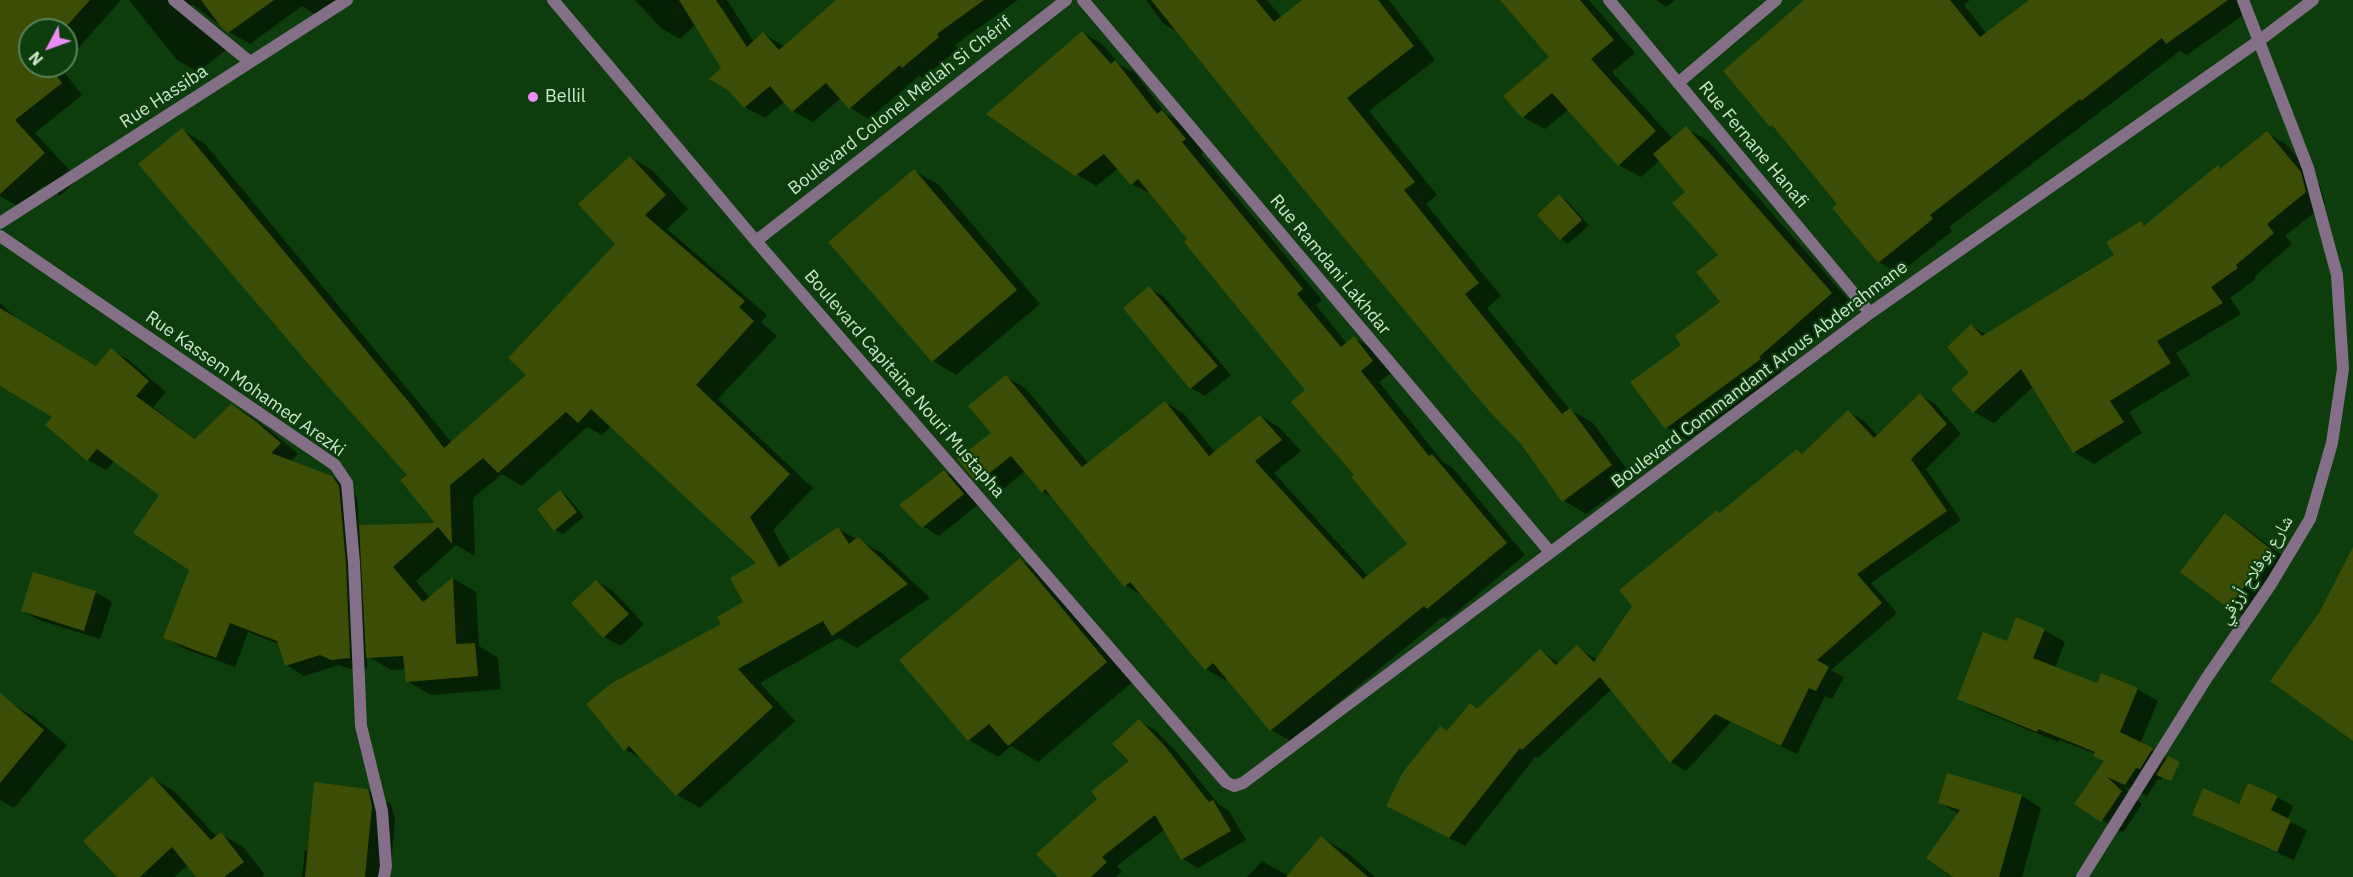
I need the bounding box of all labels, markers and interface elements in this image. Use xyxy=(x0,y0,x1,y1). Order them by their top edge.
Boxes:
street label: Boulevard Colonel Mellah Si Chérif xyxy=(784,12,1016,200)
north arrow xyxy=(18,18,78,78)
text: N xyxy=(25,48,47,69)
street label: Rue Hassiba xyxy=(116,61,212,133)
street label: Rue Fernane Hanafi xyxy=(1694,77,1812,213)
place label: Bellil xyxy=(545,86,586,108)
marker: Bellil xyxy=(526,90,540,104)
street label: Rue Ramdani Lakhdar xyxy=(1265,190,1395,340)
street label: Boulevard Commandant Arous Abderahmane xyxy=(1608,257,1912,493)
street label: Boulevard Capitaine Nouri Mustapha xyxy=(799,266,1009,502)
street label: Rue Kassem Mohamed Arezki xyxy=(141,307,349,461)
street label: شارع بوفلاح أرزقي xyxy=(2214,512,2298,628)

